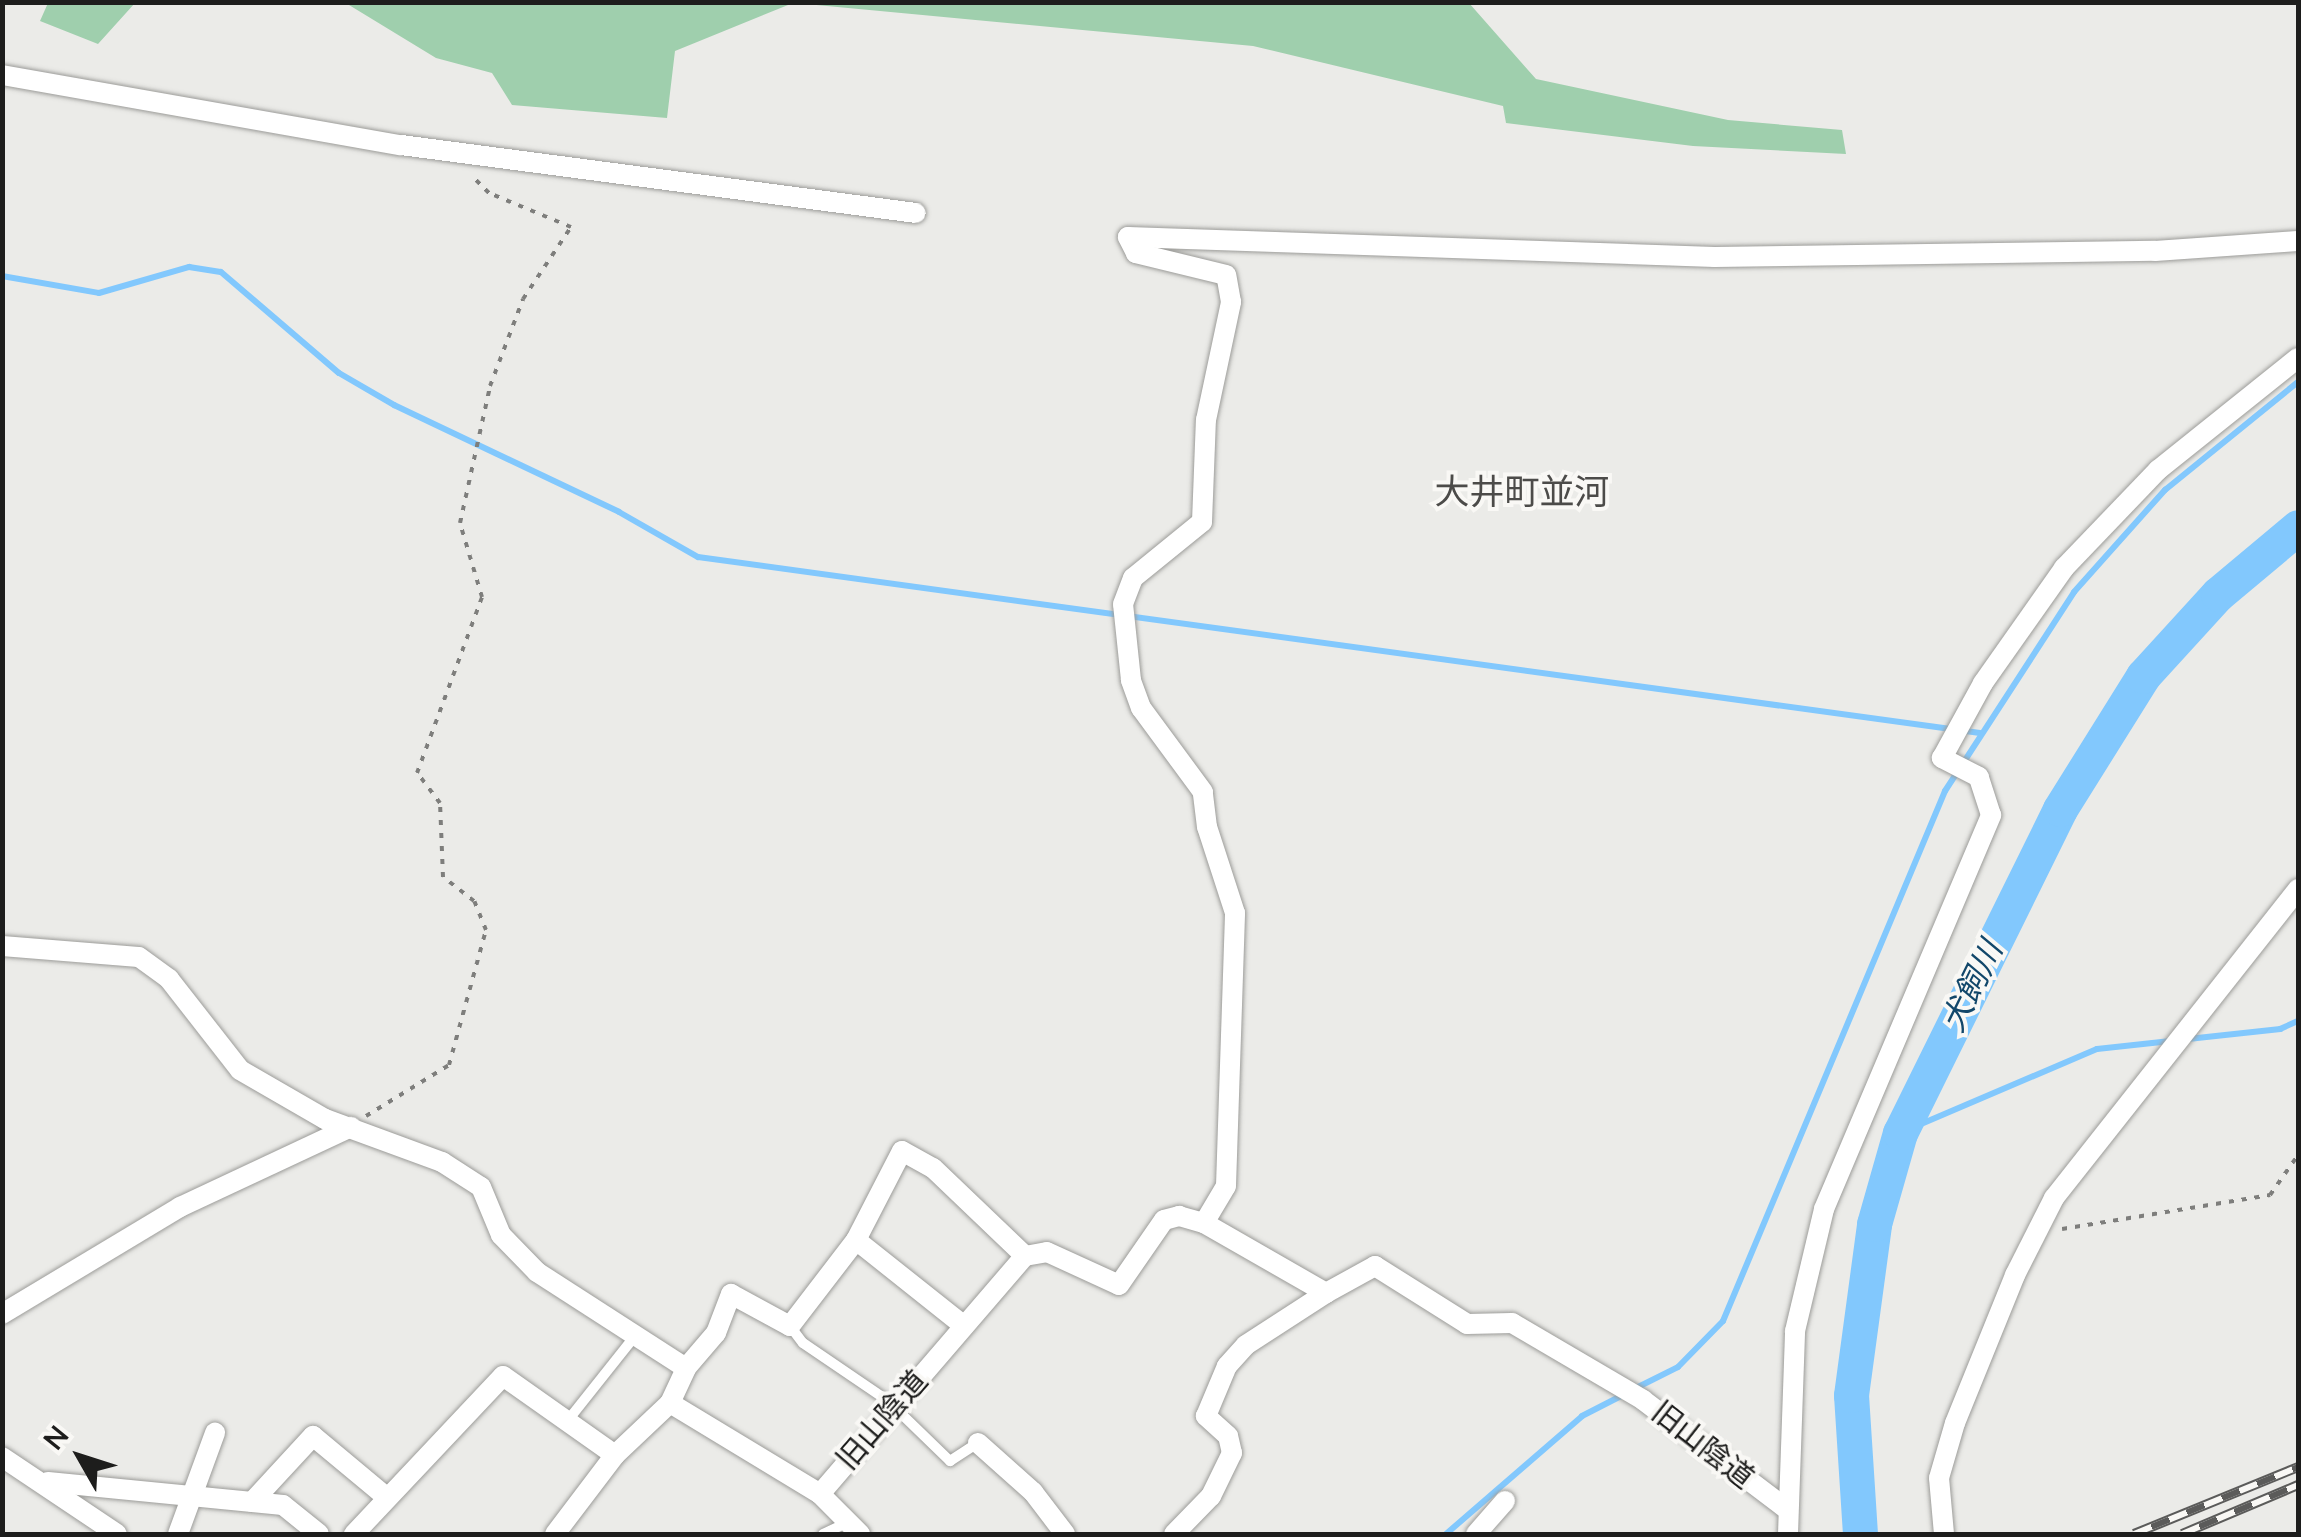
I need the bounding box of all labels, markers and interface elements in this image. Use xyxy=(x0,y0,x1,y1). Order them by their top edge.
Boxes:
district label: 大井町並河 xyxy=(1435,472,1609,514)
water label: 犬飼川 xyxy=(1935,935,2011,1039)
street label: 旧山陰道 xyxy=(830,1364,936,1478)
street label: 旧山陰道 xyxy=(1644,1395,1760,1497)
north arrow xyxy=(30,1407,130,1507)
text: N xyxy=(35,1418,78,1458)

